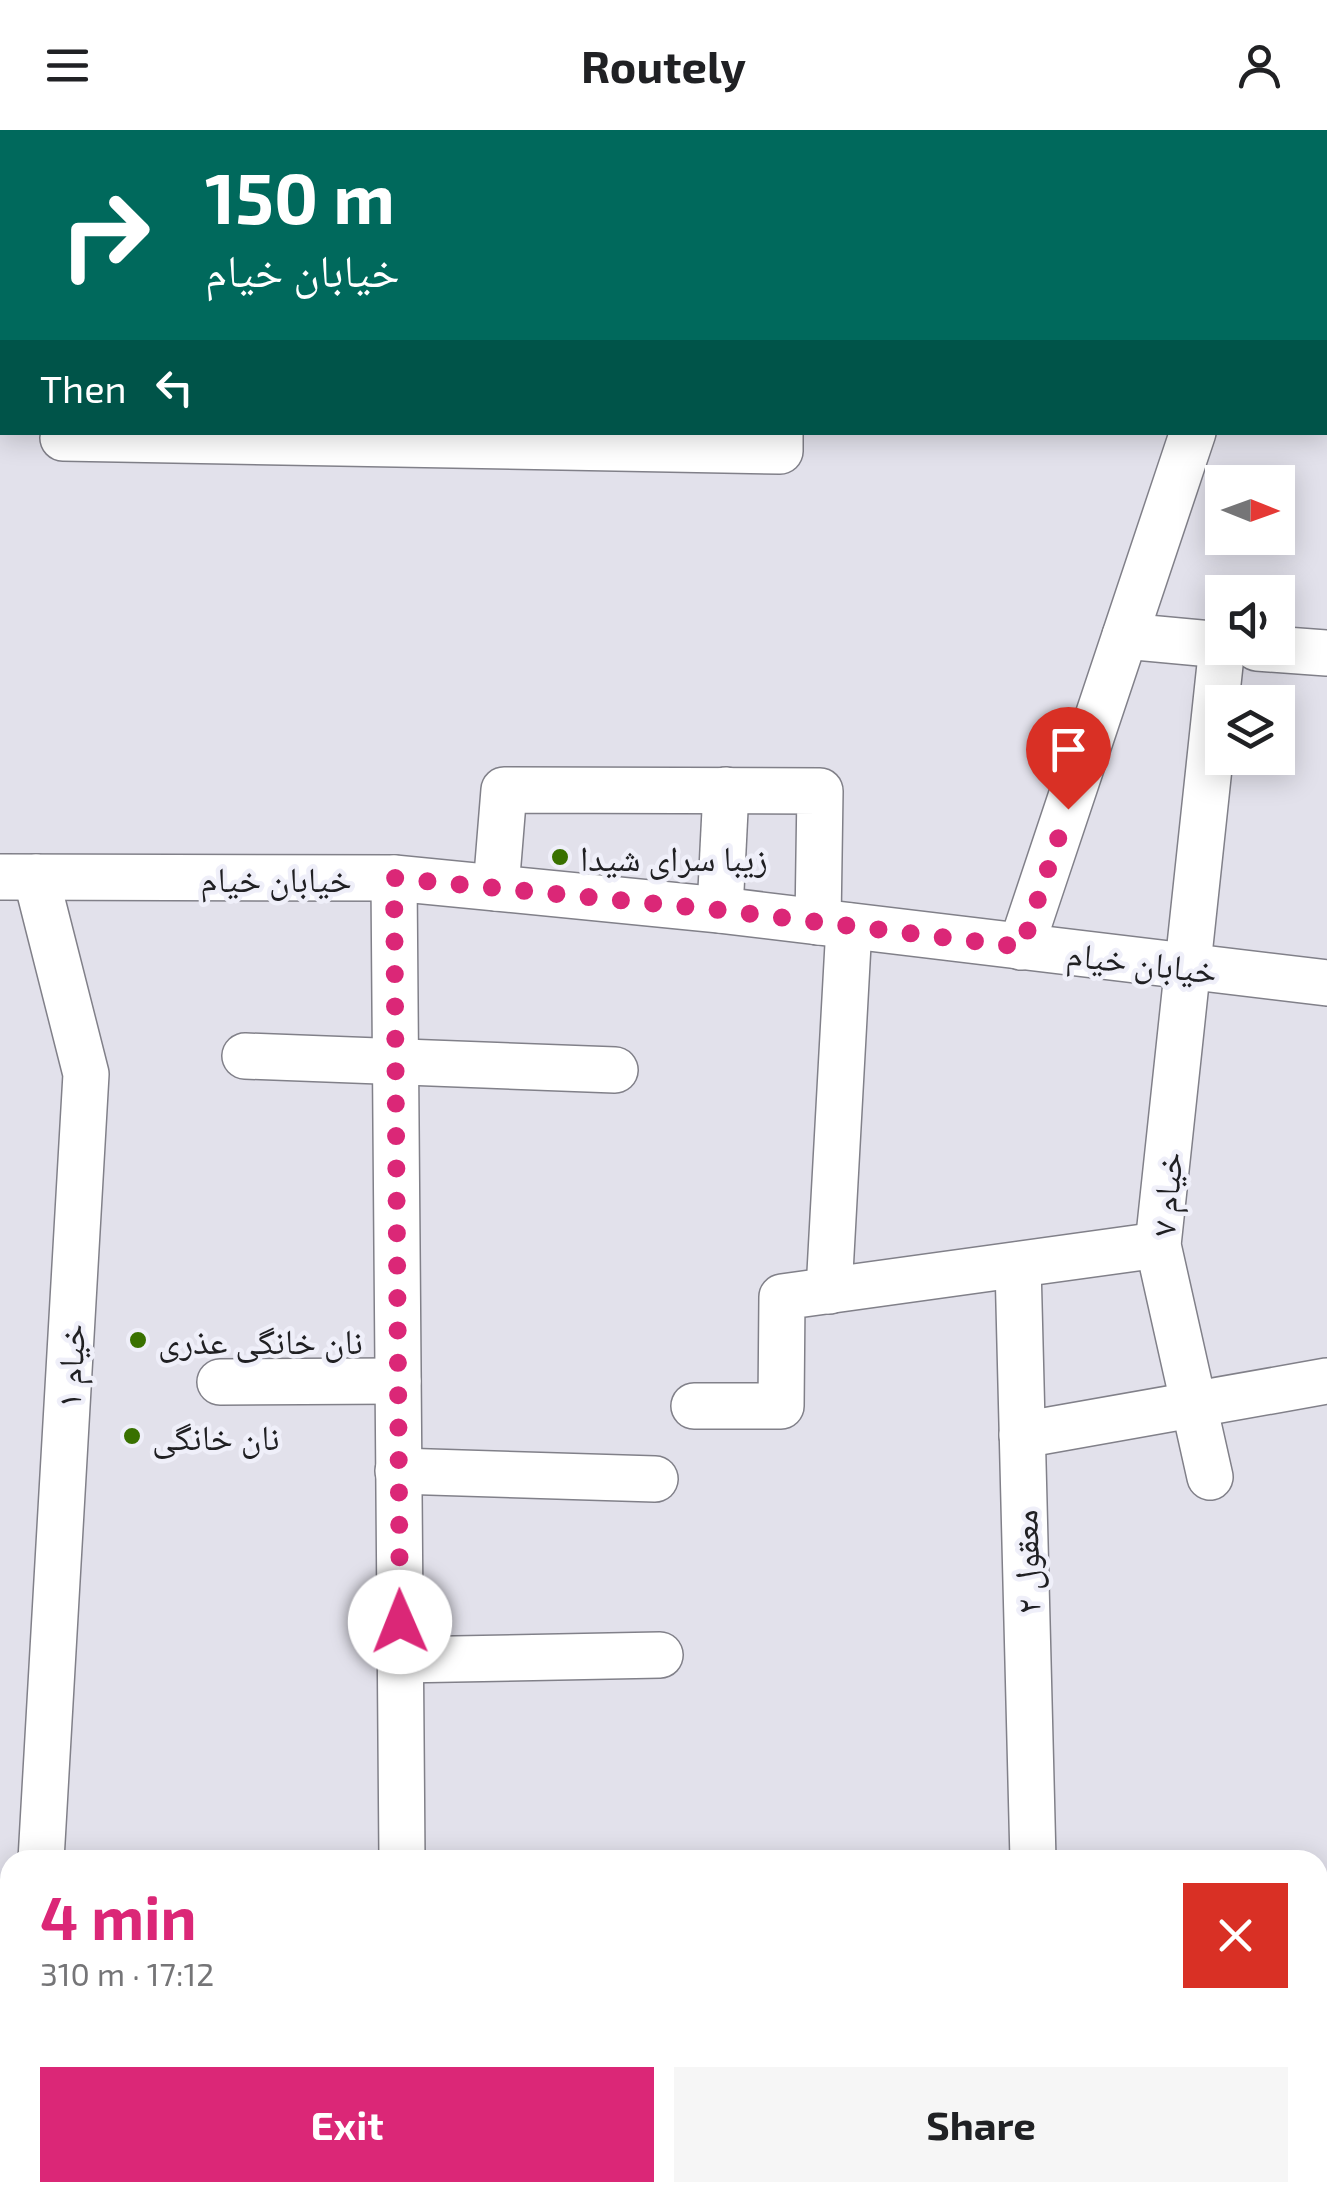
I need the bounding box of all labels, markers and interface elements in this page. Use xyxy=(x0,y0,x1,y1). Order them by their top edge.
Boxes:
icon: menu xyxy=(40,38,95,93)
text: Routely xyxy=(581,38,746,92)
icon: person xyxy=(1232,38,1287,93)
text: 150 m xyxy=(205,154,395,238)
icon: right xyxy=(40,170,170,300)
text: خیابان خیام xyxy=(205,242,400,296)
icon: left xyxy=(147,360,202,415)
text: Then xyxy=(40,365,127,411)
north arrow xyxy=(1205,465,1295,555)
map controls xyxy=(1205,465,1295,775)
button: sound xyxy=(1205,575,1295,665)
button: layers xyxy=(1205,685,1295,775)
pin xyxy=(1026,707,1111,810)
icon: arrive xyxy=(1041,722,1096,777)
place label: زیبا سرای شیدا xyxy=(580,836,768,880)
marker: زیبا سرای شیدا xyxy=(549,846,571,868)
street label: خیابان خیام xyxy=(200,857,352,903)
street label: خیابان خیام xyxy=(1064,931,1220,995)
street label: خیام ۷ xyxy=(1140,1150,1194,1238)
place label: نان خانگی عذری xyxy=(158,1319,363,1363)
street label: خیام ۱ xyxy=(46,1323,96,1409)
marker: نان خانگی عذری xyxy=(127,1329,149,1351)
place label: نان خانگی xyxy=(152,1415,280,1459)
marker: نان خانگی xyxy=(121,1425,143,1447)
street label: معقول ۲ xyxy=(1002,1509,1050,1615)
position arrow xyxy=(348,1570,452,1674)
text: 4 min xyxy=(40,1880,197,1952)
button: close xyxy=(1183,1883,1288,1988)
text: 310 m · 17:12 xyxy=(40,1954,214,1992)
button: Exit xyxy=(40,2067,654,2182)
button: Share xyxy=(674,2067,1288,2182)

